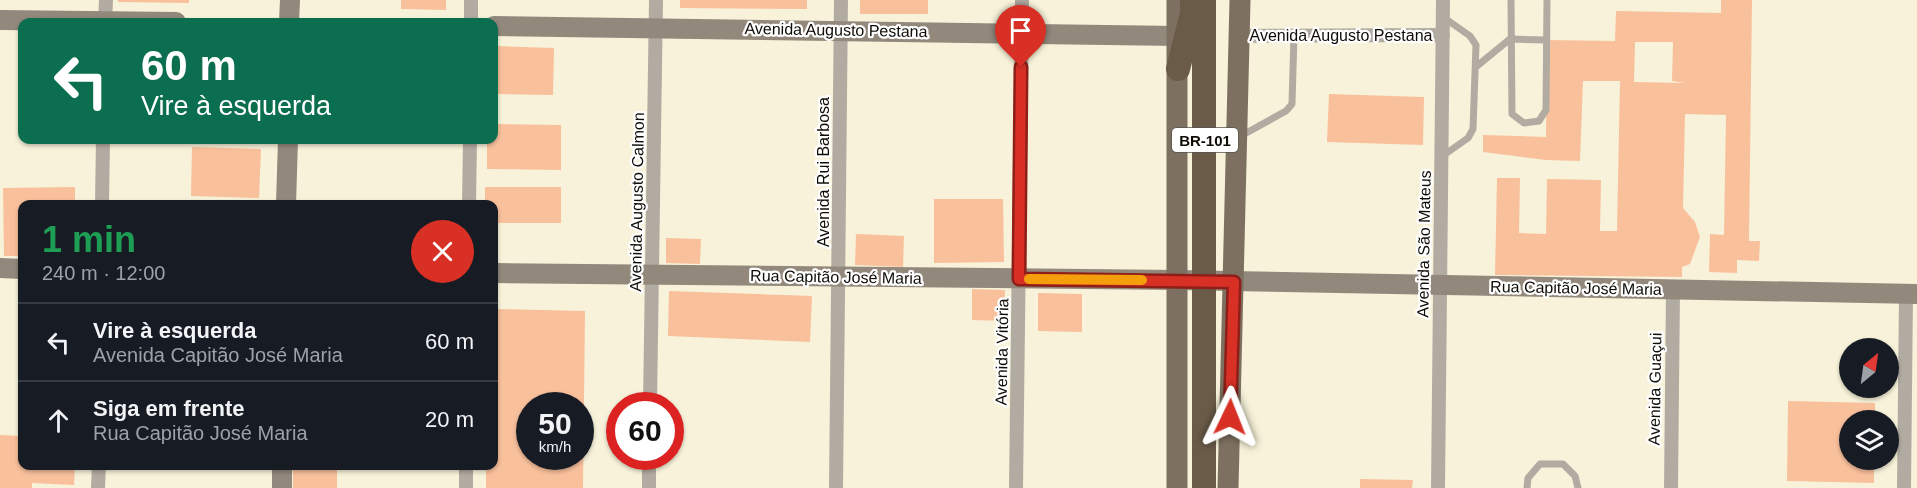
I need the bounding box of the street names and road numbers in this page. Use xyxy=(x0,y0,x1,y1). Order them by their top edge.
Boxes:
street label: Avenida Augusto Pestana xyxy=(744,20,928,40)
street label: Avenida Augusto Pestana xyxy=(1250,27,1433,44)
street label: Avenida Rui Barbosa xyxy=(815,97,832,247)
street label: Avenida Augusto Calmon xyxy=(627,112,647,292)
road number: BR-101 xyxy=(1172,128,1238,152)
street label: Avenida São Mateus xyxy=(1414,170,1434,318)
street label: Rua Capitão José Maria xyxy=(750,267,922,287)
street label: Rua Capitão José Maria xyxy=(1490,278,1662,298)
street label: Avenida Vitória xyxy=(993,298,1011,406)
street label: Avenida Guaçui xyxy=(1646,333,1664,445)

